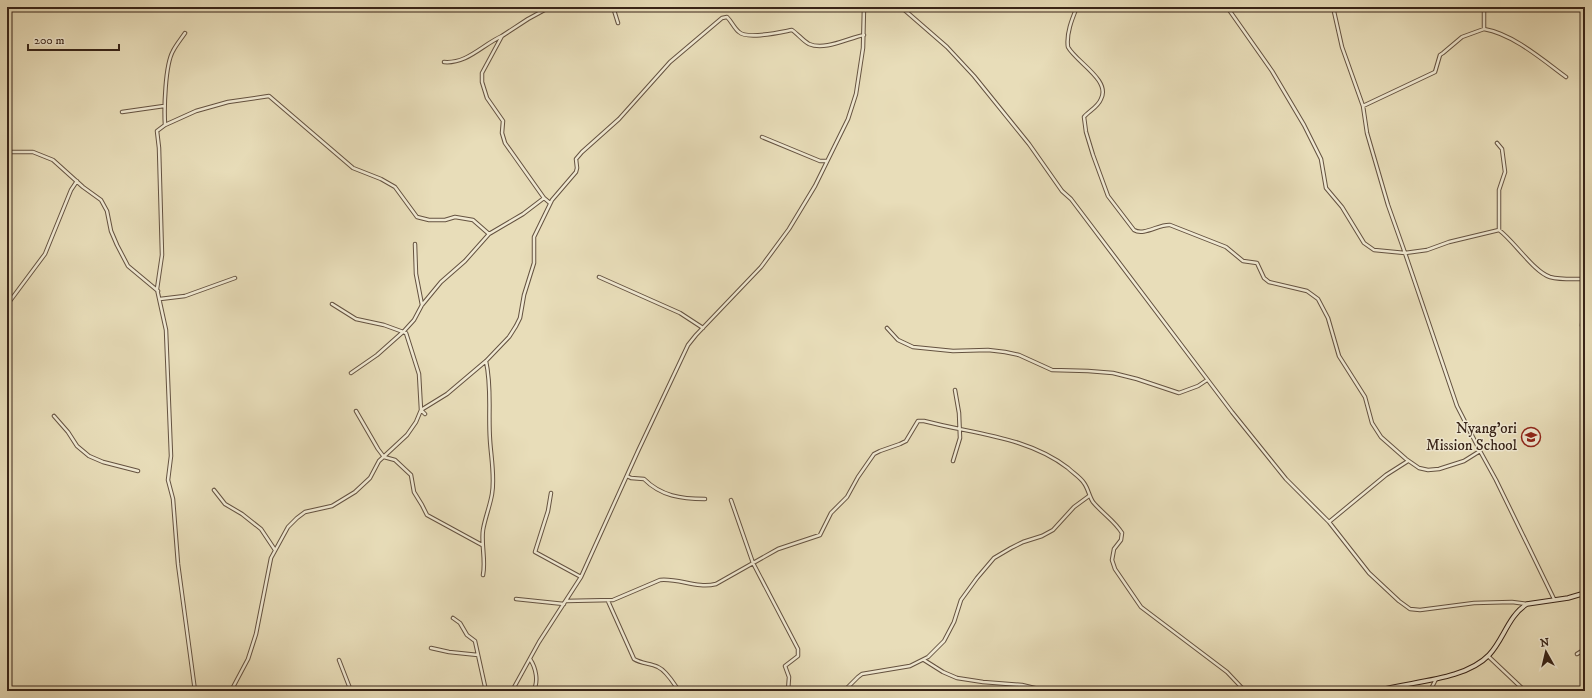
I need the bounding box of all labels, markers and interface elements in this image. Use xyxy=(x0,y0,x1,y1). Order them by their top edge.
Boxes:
scale bar xyxy=(28,26,119,52)
text: 200 m xyxy=(34,33,64,48)
place label: Nyang'ori Mission School xyxy=(1426,419,1517,455)
school or university icon: Nyang'ori Mission School xyxy=(1520,426,1542,448)
north arrow xyxy=(1526,632,1566,672)
text: N xyxy=(1539,636,1550,651)

